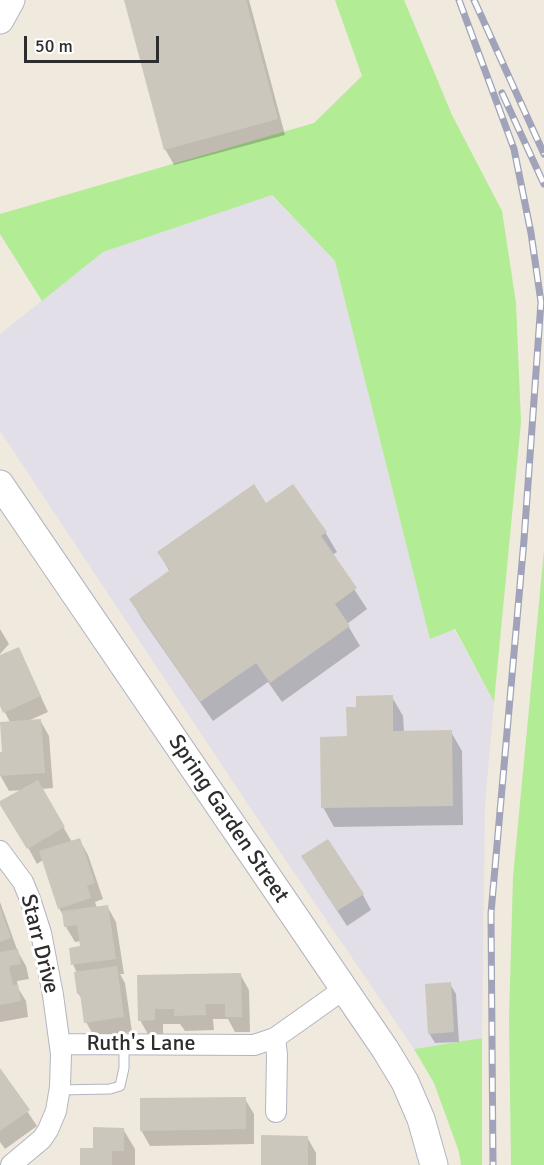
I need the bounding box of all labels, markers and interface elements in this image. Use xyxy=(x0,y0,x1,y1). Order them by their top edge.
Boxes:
scale bar xyxy=(27,24,162,62)
text: 50 m xyxy=(35,35,73,57)
street label: Spring Garden Street xyxy=(162,730,294,908)
street label: Starr Drive xyxy=(14,892,64,996)
street label: Ruth's Lane xyxy=(87,1031,195,1057)

